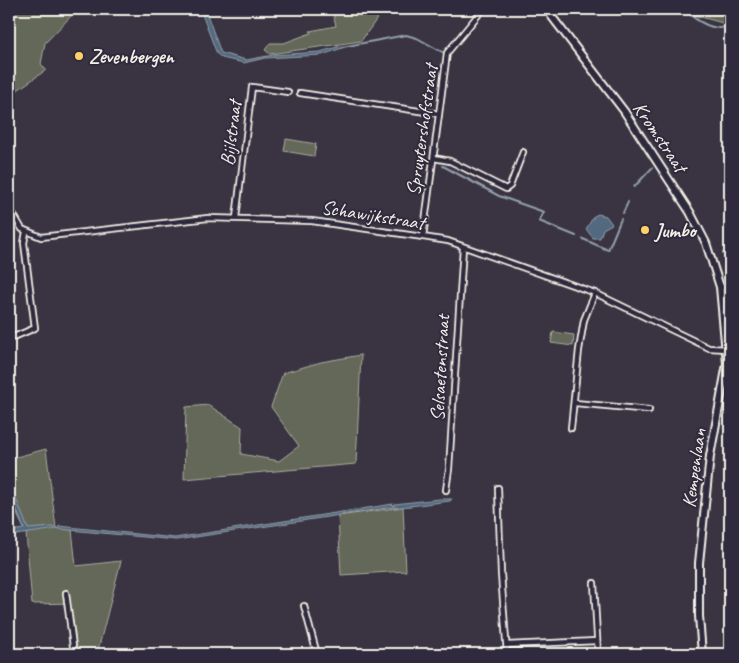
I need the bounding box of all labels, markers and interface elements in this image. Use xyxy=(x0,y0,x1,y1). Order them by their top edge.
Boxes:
place label: Zevenbergen xyxy=(89,44,176,69)
marker: Zevenbergen xyxy=(73,50,85,62)
street label: Spruytershofstraat xyxy=(400,60,444,197)
street label: Bijlstraat xyxy=(215,96,248,167)
street label: Kromstraat xyxy=(627,97,695,180)
street label: Schawijkstraat xyxy=(320,195,430,236)
place label: Jumbo xyxy=(653,218,698,243)
marker: Jumbo xyxy=(639,224,651,236)
street label: Selsaetenstraat xyxy=(425,312,455,422)
street label: Kempenlaan xyxy=(676,426,712,509)

